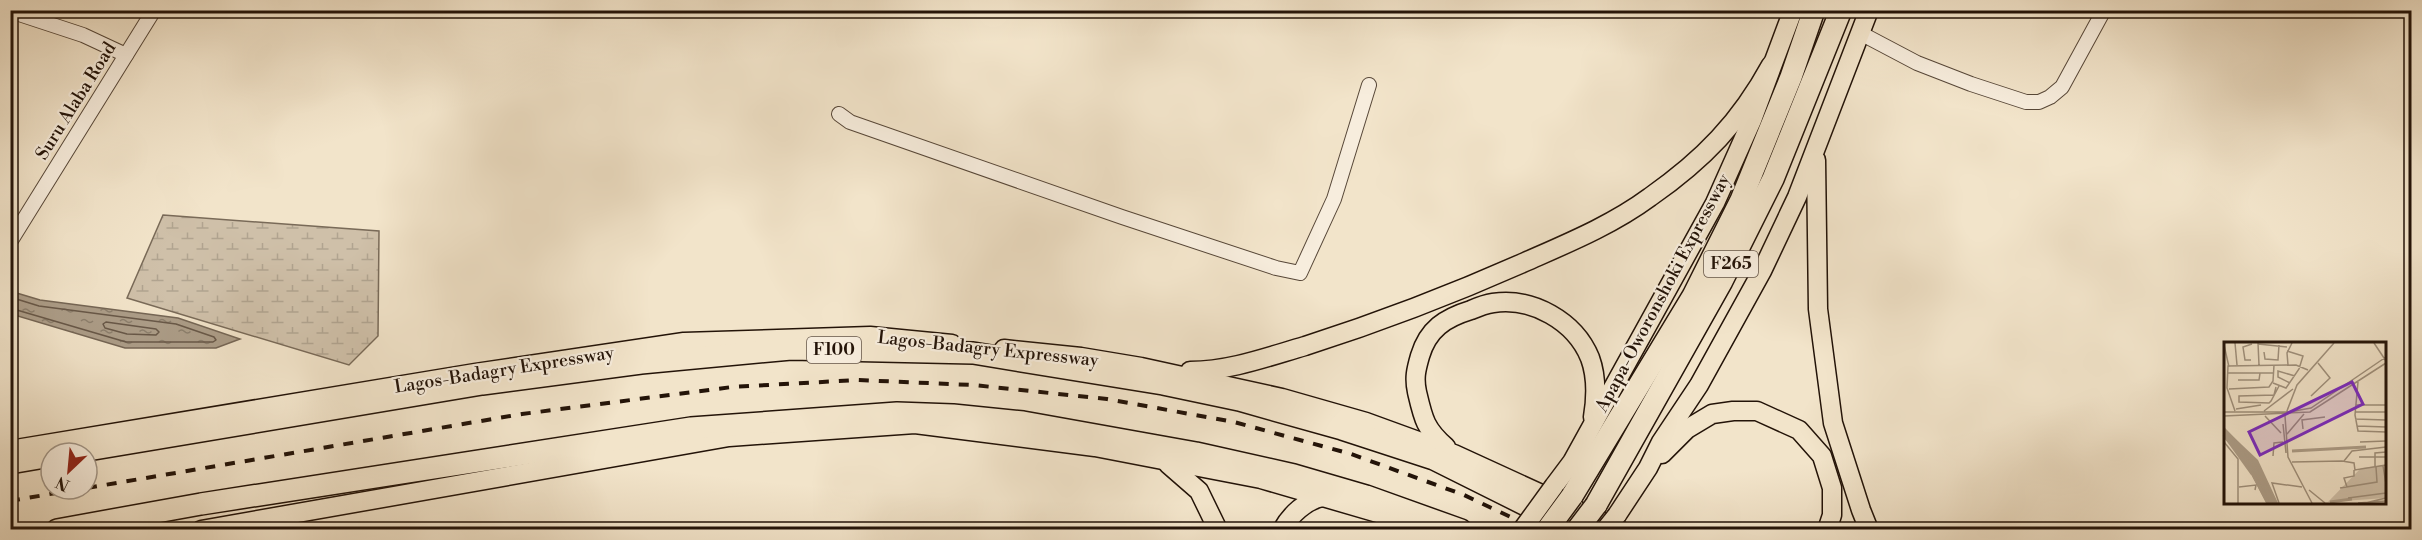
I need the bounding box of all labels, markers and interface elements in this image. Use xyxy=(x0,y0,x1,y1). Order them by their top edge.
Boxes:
street label: Suru Alaba Road xyxy=(31,37,122,164)
street label: Apapa-Oworonshoki Expressway xyxy=(1590,170,1736,417)
road number: F265 xyxy=(1704,251,1758,277)
street label: Lagos-Badagry Expressway xyxy=(876,326,1100,372)
road number: F100 xyxy=(807,337,861,363)
street label: Lagos-Badagry Expressway xyxy=(392,341,616,399)
inset map xyxy=(2224,342,2386,504)
north arrow xyxy=(39,441,99,501)
text: N xyxy=(52,472,73,495)

